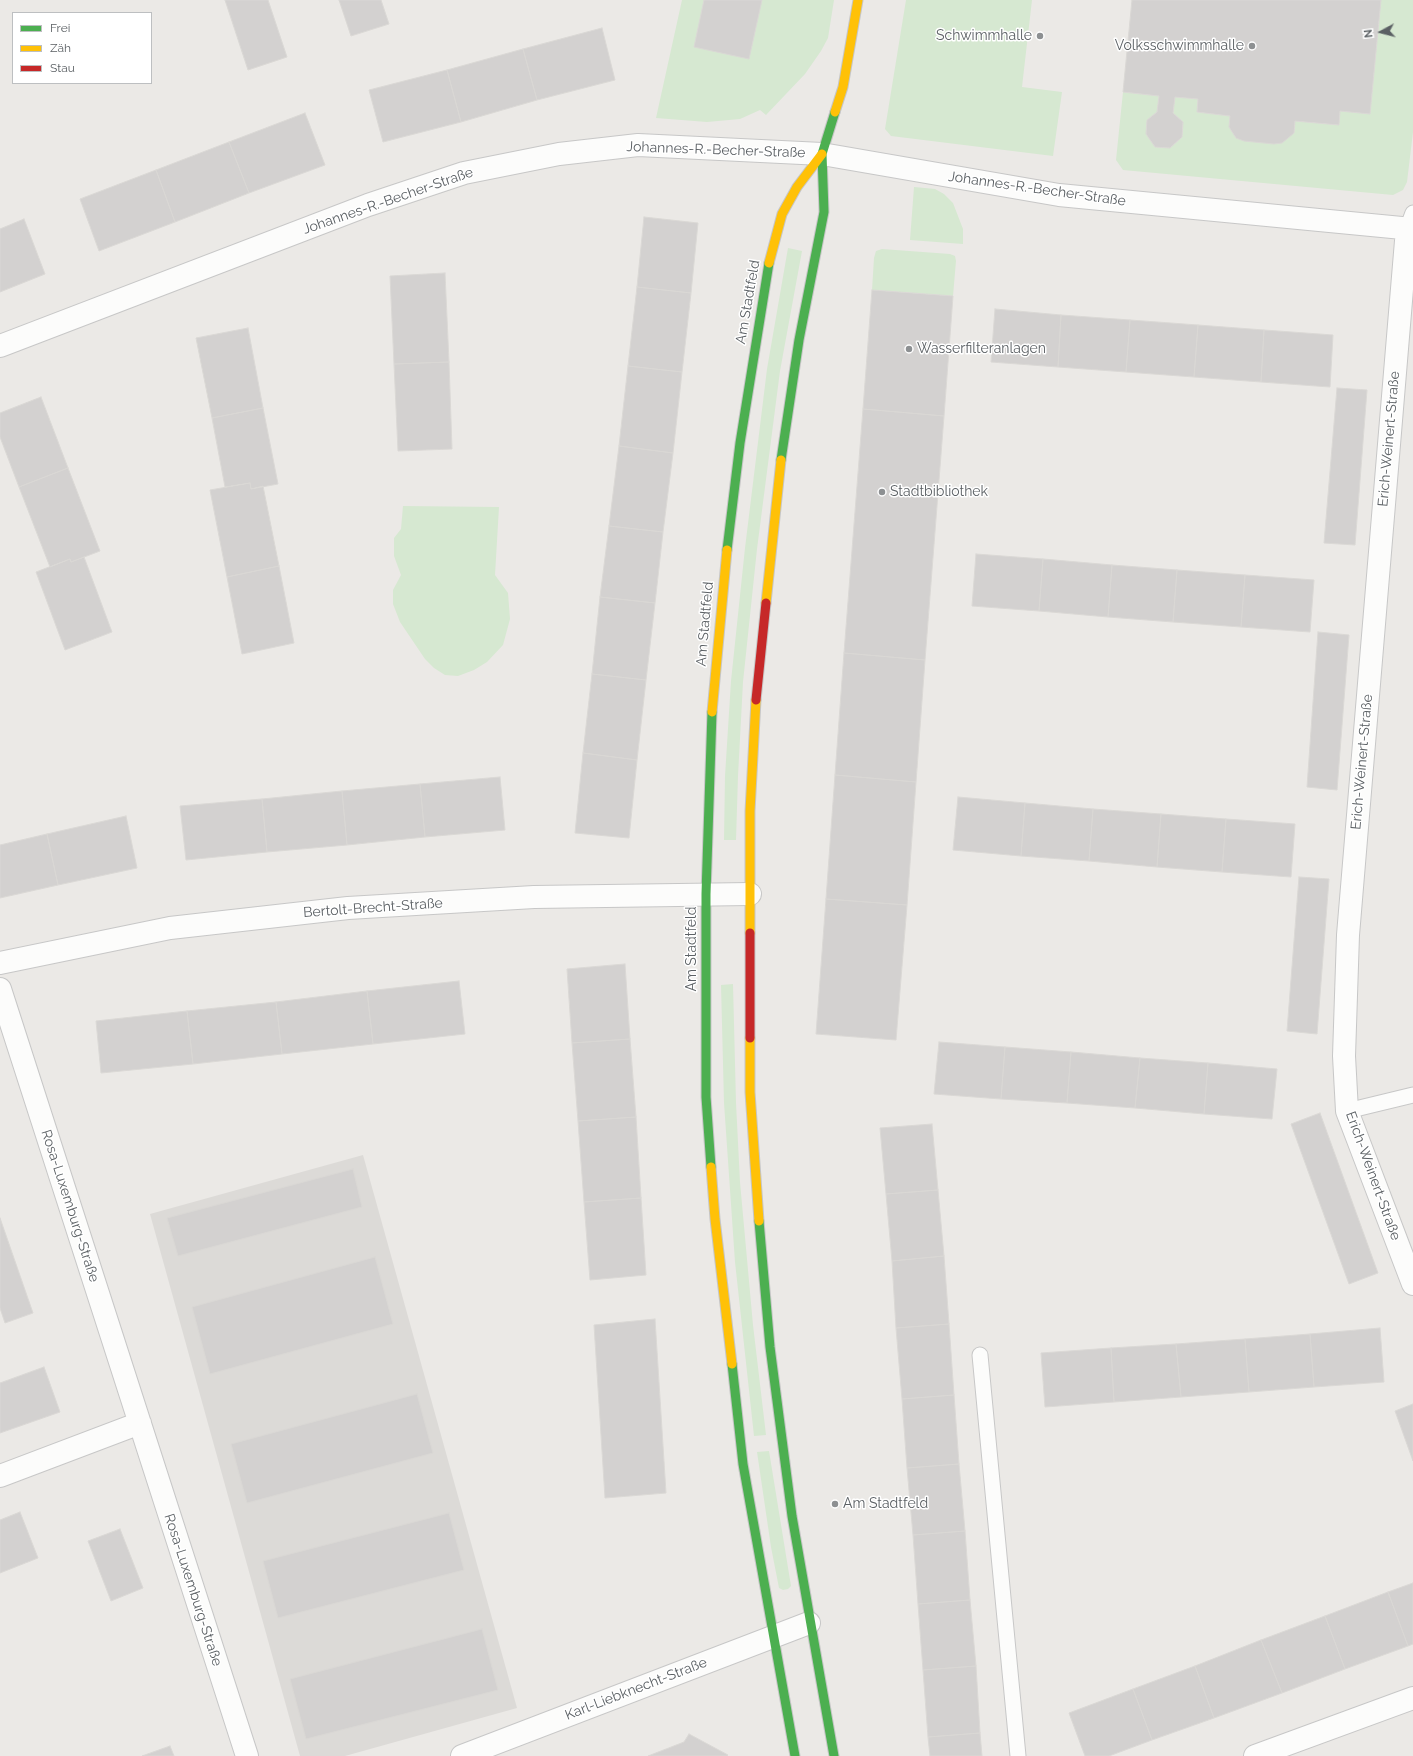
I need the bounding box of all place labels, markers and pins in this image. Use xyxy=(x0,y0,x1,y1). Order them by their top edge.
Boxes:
place label: Schwimmhalle xyxy=(936,28,1032,44)
marker: Schwimmhalle xyxy=(1035,31,1045,41)
place label: Volksschwimmhalle xyxy=(1115,38,1244,54)
marker: Volksschwimmhalle xyxy=(1247,41,1257,51)
place label: Wasserfilteranlagen xyxy=(917,341,1046,357)
marker: Wasserfilteranlagen xyxy=(904,344,914,354)
place label: Stadtbibliothek xyxy=(890,484,988,500)
marker: Stadtbibliothek xyxy=(877,487,887,497)
place label: Am Stadtfeld xyxy=(843,1496,928,1512)
marker: Am Stadtfeld xyxy=(830,1499,840,1509)

